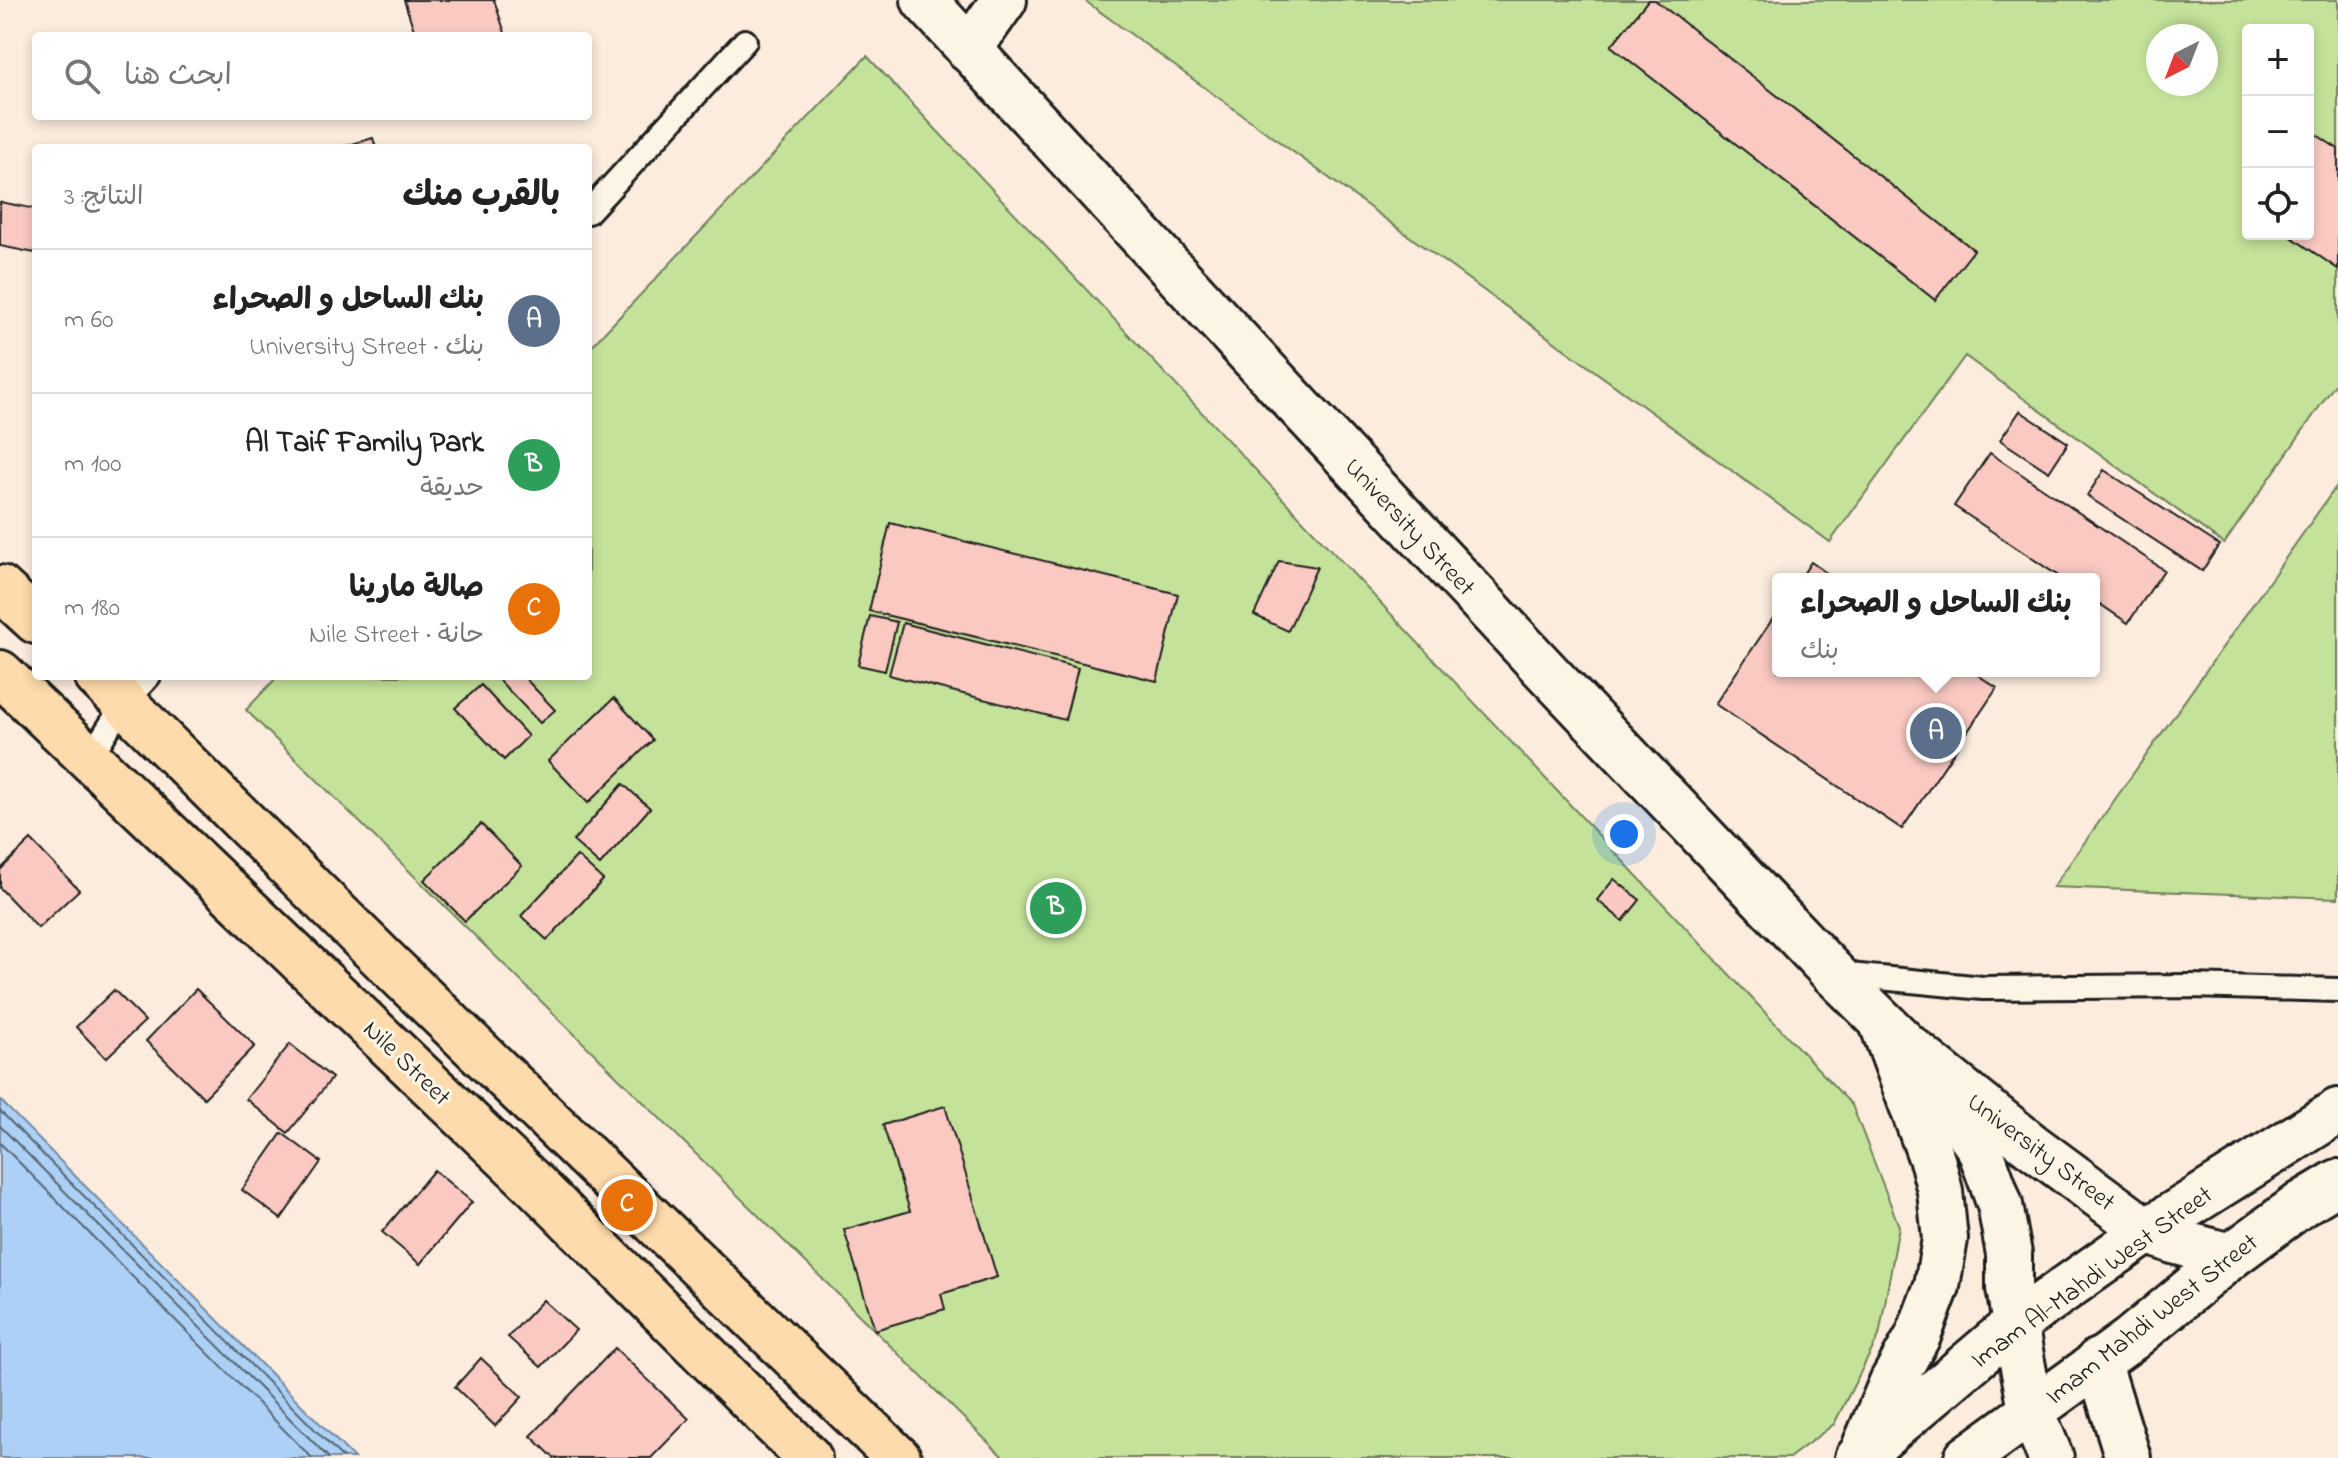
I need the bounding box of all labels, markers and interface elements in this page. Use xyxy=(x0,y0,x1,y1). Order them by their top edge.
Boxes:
north arrow xyxy=(2146,24,2218,96)
map controls xyxy=(2242,24,2314,240)
button: + xyxy=(2242,24,2314,96)
search box xyxy=(32,32,592,120)
icon: search xyxy=(60,54,104,98)
text: ابحث هنا xyxy=(124,55,232,99)
button: − xyxy=(2242,96,2314,168)
button: locate xyxy=(2242,168,2314,240)
text: بالقرب منك xyxy=(402,172,560,222)
text: النتائج: 3 xyxy=(64,179,143,217)
text: بنك الساحل و الصحراء xyxy=(212,279,484,323)
text: 60 m xyxy=(64,302,113,340)
text: A xyxy=(526,302,542,340)
text: بنك · University Street xyxy=(249,329,484,367)
text: Al Taif Family Park xyxy=(245,422,484,466)
text: 100 m xyxy=(64,446,121,484)
text: B xyxy=(525,446,543,484)
street label: University Street xyxy=(1334,450,1483,606)
text: حديقة xyxy=(420,470,484,508)
text: صالة مارينا xyxy=(349,567,484,611)
popup xyxy=(1772,573,2100,677)
text: بنك الساحل و الصحراء xyxy=(1800,583,2072,627)
text: 180 m xyxy=(64,590,120,628)
text: C xyxy=(527,590,541,628)
text: حانة · Nile Street xyxy=(309,617,484,655)
text: بنك xyxy=(1800,633,1839,671)
pin: A xyxy=(1910,703,1962,763)
your location xyxy=(1604,814,1644,854)
pin: B xyxy=(1030,878,1082,938)
street label: Nile Street xyxy=(353,1012,459,1116)
street label: University Street xyxy=(1958,1085,2123,1222)
pin: C xyxy=(601,1175,653,1235)
street label: Imam Al-Mahdi West Street xyxy=(1964,1177,2222,1379)
street label: Imam Mahdi West Street xyxy=(2038,1225,2267,1416)

